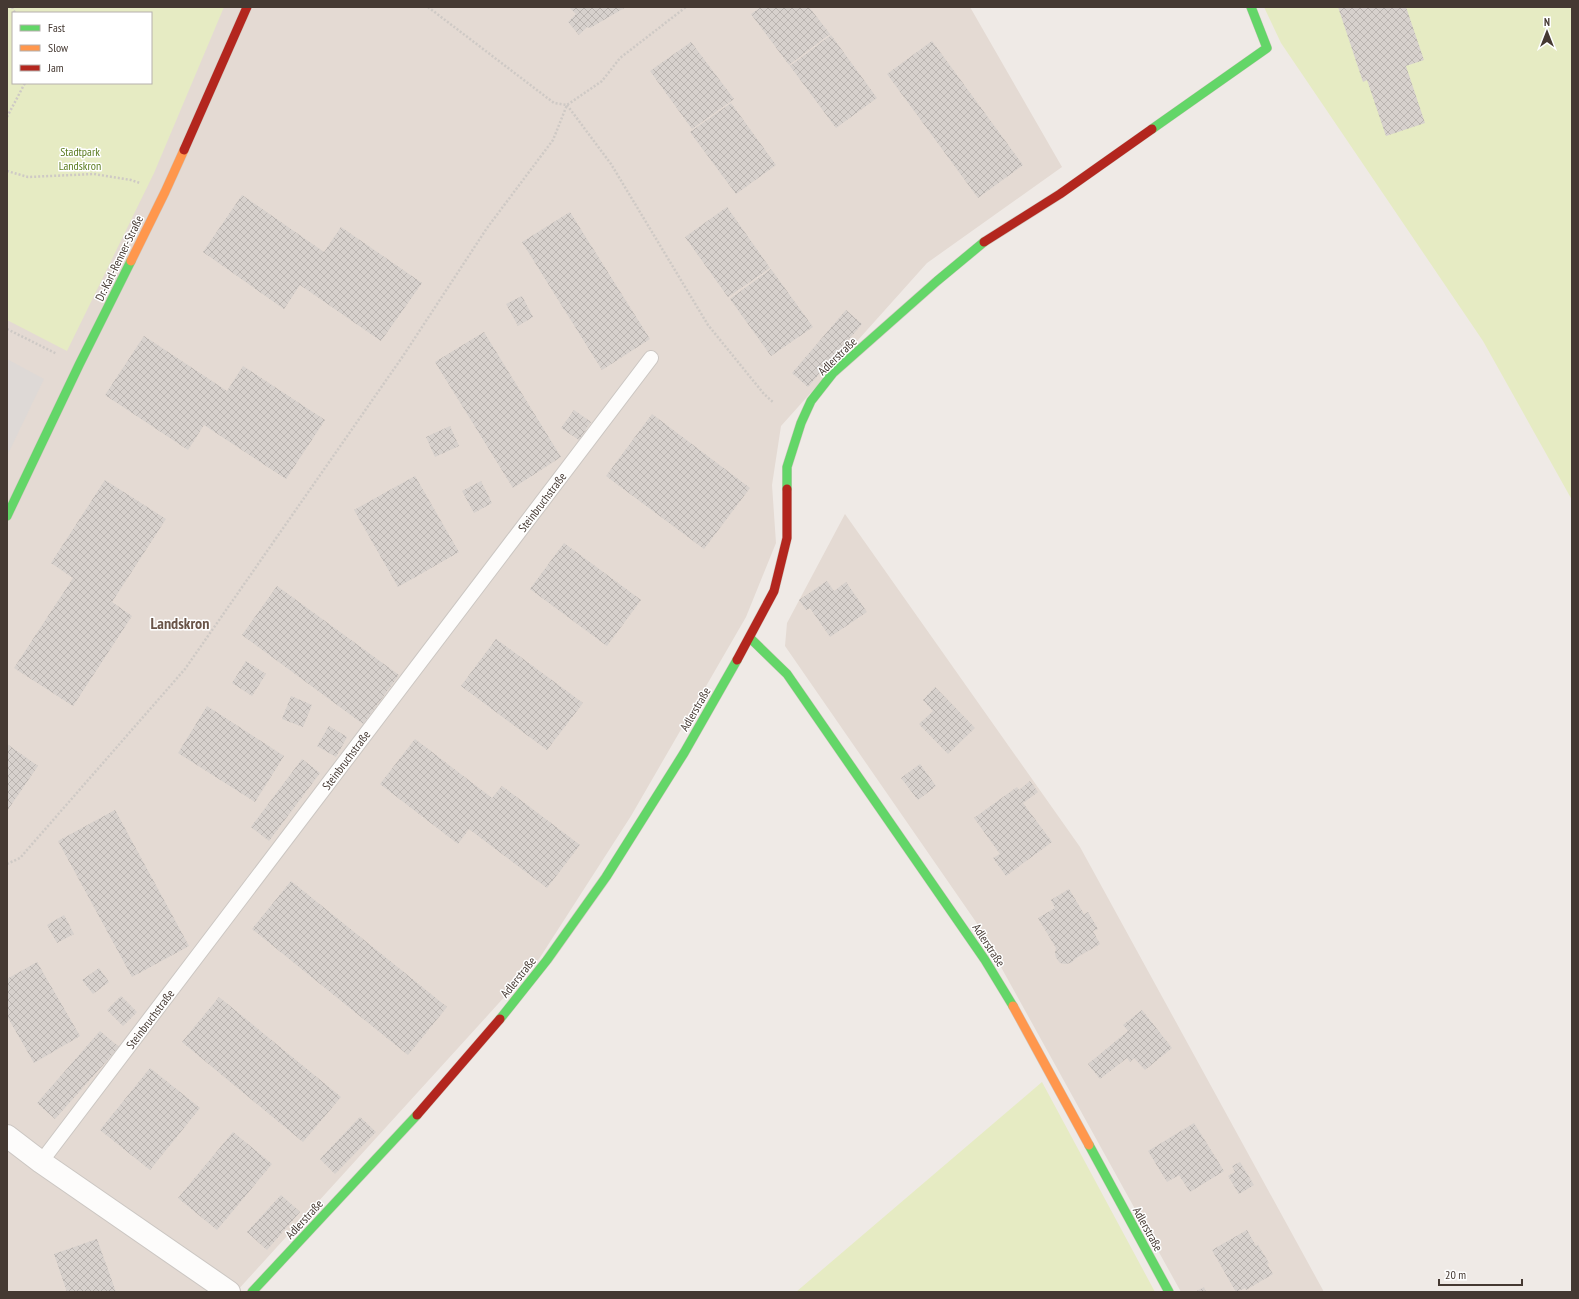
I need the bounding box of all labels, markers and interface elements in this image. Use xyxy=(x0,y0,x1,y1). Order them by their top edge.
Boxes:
legend xyxy=(12,12,152,84)
north arrow xyxy=(1527,12,1567,52)
text: N xyxy=(1544,15,1550,29)
text: Fast xyxy=(48,20,66,35)
text: Slow xyxy=(48,40,69,55)
text: Jam xyxy=(47,60,64,75)
park label: Stadtpark Landskron xyxy=(59,144,101,173)
street label: Dr.-Karl-Renner-Straße xyxy=(92,213,146,303)
street label: Adlerstraße xyxy=(814,334,860,378)
street label: Steinbruchstraße xyxy=(515,469,569,535)
district label: Landskron xyxy=(151,613,209,633)
street label: Adlerstraße xyxy=(676,684,714,734)
street label: Steinbruchstraße xyxy=(319,727,373,793)
street label: Adlerstraße xyxy=(970,921,1008,969)
street label: Adlerstraße xyxy=(497,954,539,1000)
street label: Steinbruchstraße xyxy=(123,986,177,1052)
street label: Adlerstraße xyxy=(282,1196,326,1242)
street label: Adlerstraße xyxy=(1130,1204,1166,1254)
scale bar xyxy=(1439,1261,1522,1287)
text: 20 m xyxy=(1445,1267,1466,1282)

